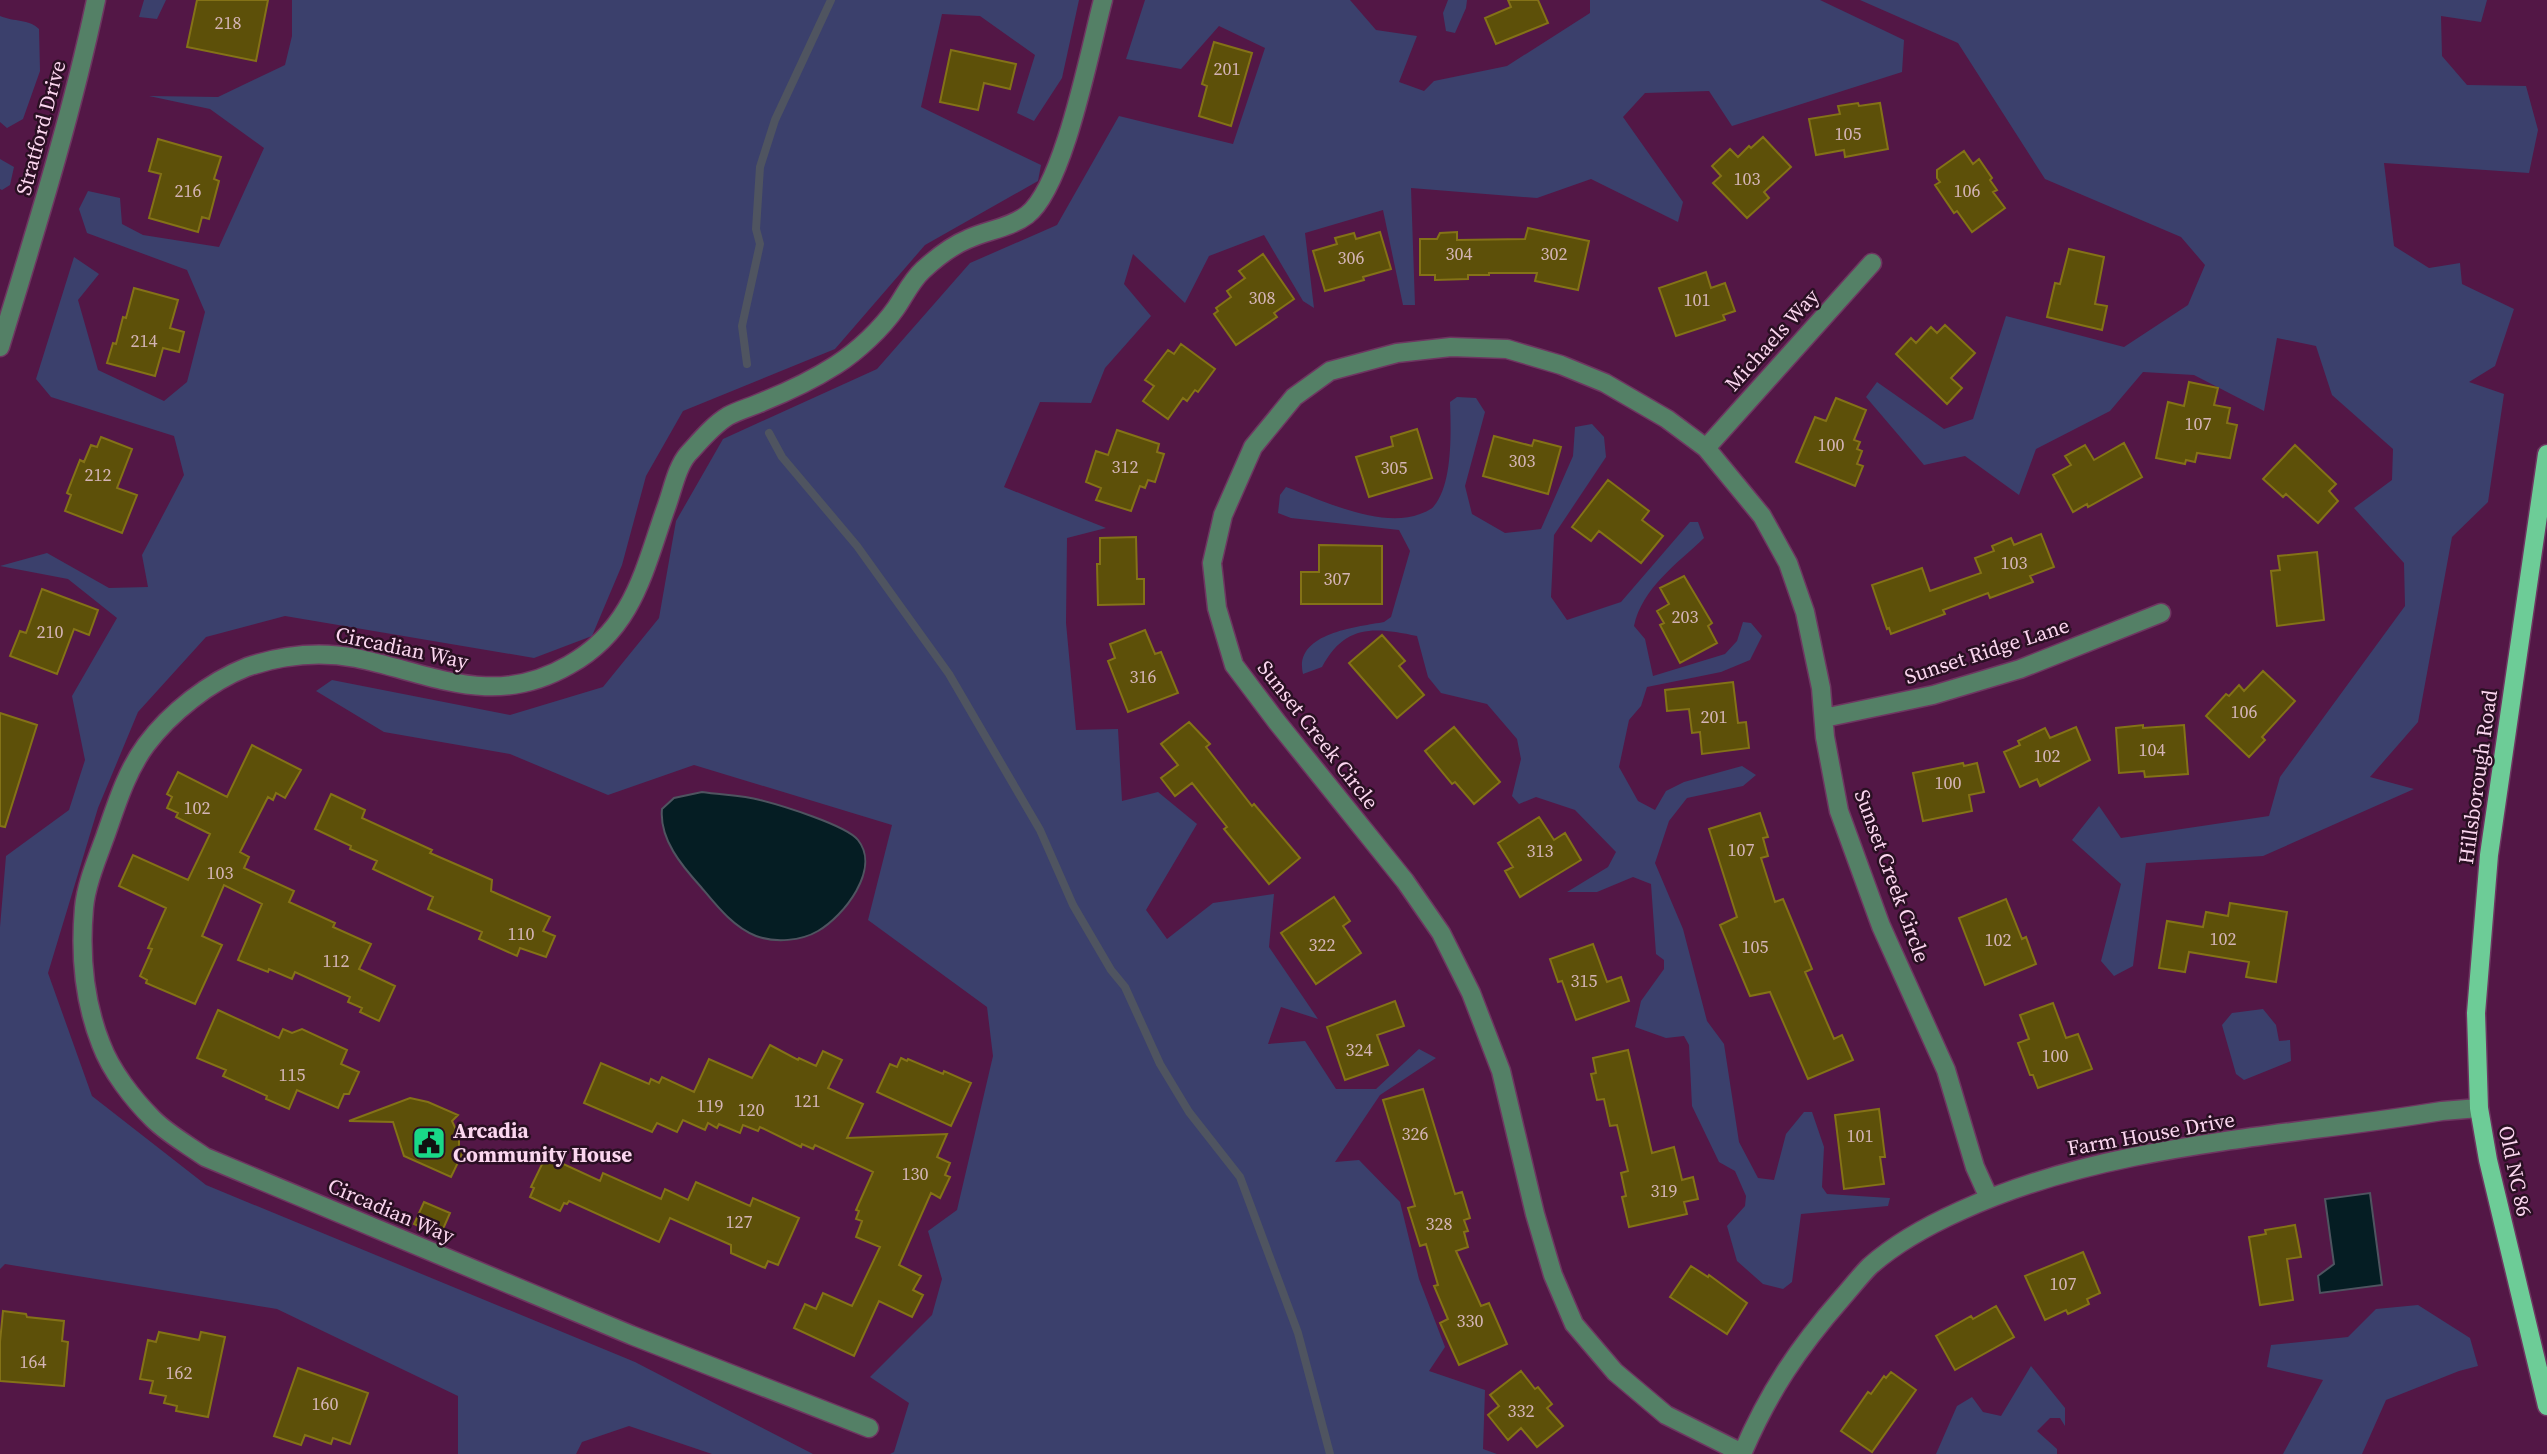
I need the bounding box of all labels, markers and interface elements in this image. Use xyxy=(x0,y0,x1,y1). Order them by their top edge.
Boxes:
house number: 218 xyxy=(215,10,242,35)
house number: 201 xyxy=(1214,56,1241,81)
street label: Stratford Drive xyxy=(9,57,72,198)
house number: 105 xyxy=(1835,121,1862,146)
house number: 103 xyxy=(1734,166,1761,191)
house number: 216 xyxy=(175,178,202,203)
house number: 106 xyxy=(1954,178,1981,203)
house number: 304 xyxy=(1446,241,1473,266)
house number: 302 xyxy=(1541,241,1568,266)
house number: 306 xyxy=(1338,245,1365,270)
street label: Michaels Way xyxy=(1718,282,1826,397)
house number: 308 xyxy=(1249,285,1276,310)
house number: 101 xyxy=(1684,287,1711,312)
house number: 214 xyxy=(131,328,158,353)
house number: 107 xyxy=(2185,411,2212,436)
house number: 100 xyxy=(1818,432,1845,457)
house number: 303 xyxy=(1509,448,1536,473)
house number: 312 xyxy=(1112,454,1139,479)
house number: 305 xyxy=(1381,455,1408,480)
house number: 212 xyxy=(85,462,112,487)
house number: 103 xyxy=(2001,550,2028,575)
house number: 307 xyxy=(1324,566,1351,591)
house number: 203 xyxy=(1672,604,1699,629)
street label: Sunset Ridge Lane xyxy=(1901,610,2073,691)
house number: 210 xyxy=(37,619,64,644)
street label: Circadian Way xyxy=(333,619,471,676)
street label: Sunset Creek Circle xyxy=(1251,654,1386,815)
house number: 316 xyxy=(1130,664,1157,689)
street label: Hillsborough Road xyxy=(2451,688,2504,866)
house number: 106 xyxy=(2231,699,2258,724)
house number: 201 xyxy=(1701,704,1728,729)
house number: 104 xyxy=(2139,737,2166,762)
house number: 102 xyxy=(2034,743,2061,768)
house number: 100 xyxy=(1935,770,1962,795)
street label: Sunset Creek Circle xyxy=(1848,785,1937,966)
house number: 102 xyxy=(184,795,211,820)
house number: 107 xyxy=(1728,837,1755,862)
house number: 313 xyxy=(1527,838,1554,863)
house number: 103 xyxy=(207,860,234,885)
house number: 110 xyxy=(508,921,535,946)
house number: 102 xyxy=(2210,926,2237,951)
house number: 102 xyxy=(1985,927,2012,952)
house number: 322 xyxy=(1309,932,1336,957)
house number: 105 xyxy=(1742,934,1769,959)
house number: 112 xyxy=(323,948,350,973)
house number: 315 xyxy=(1571,968,1598,993)
house number: 324 xyxy=(1346,1037,1373,1062)
house number: 100 xyxy=(2042,1043,2069,1068)
house number: 115 xyxy=(279,1062,306,1087)
house number: 121 xyxy=(794,1088,821,1113)
house number: 119 xyxy=(697,1093,724,1118)
house number: 120 xyxy=(738,1097,765,1122)
street label: Farm House Drive xyxy=(2065,1105,2237,1163)
place label: Arcadia Community House xyxy=(453,1116,632,1169)
house number: 326 xyxy=(1402,1121,1429,1146)
house number: 101 xyxy=(1847,1123,1874,1148)
street label: Old NC 86 xyxy=(2492,1123,2539,1219)
public building icon: Arcadia Community House xyxy=(410,1124,448,1162)
house number: 130 xyxy=(902,1161,929,1186)
street label: Circadian Way xyxy=(323,1171,459,1250)
house number: 319 xyxy=(1651,1178,1678,1203)
house number: 127 xyxy=(726,1209,753,1234)
house number: 328 xyxy=(1426,1211,1453,1236)
house number: 107 xyxy=(2050,1271,2077,1296)
house number: 330 xyxy=(1457,1308,1484,1333)
house number: 164 xyxy=(20,1349,47,1374)
house number: 162 xyxy=(166,1360,193,1385)
house number: 160 xyxy=(312,1391,339,1416)
house number: 332 xyxy=(1508,1398,1535,1423)

